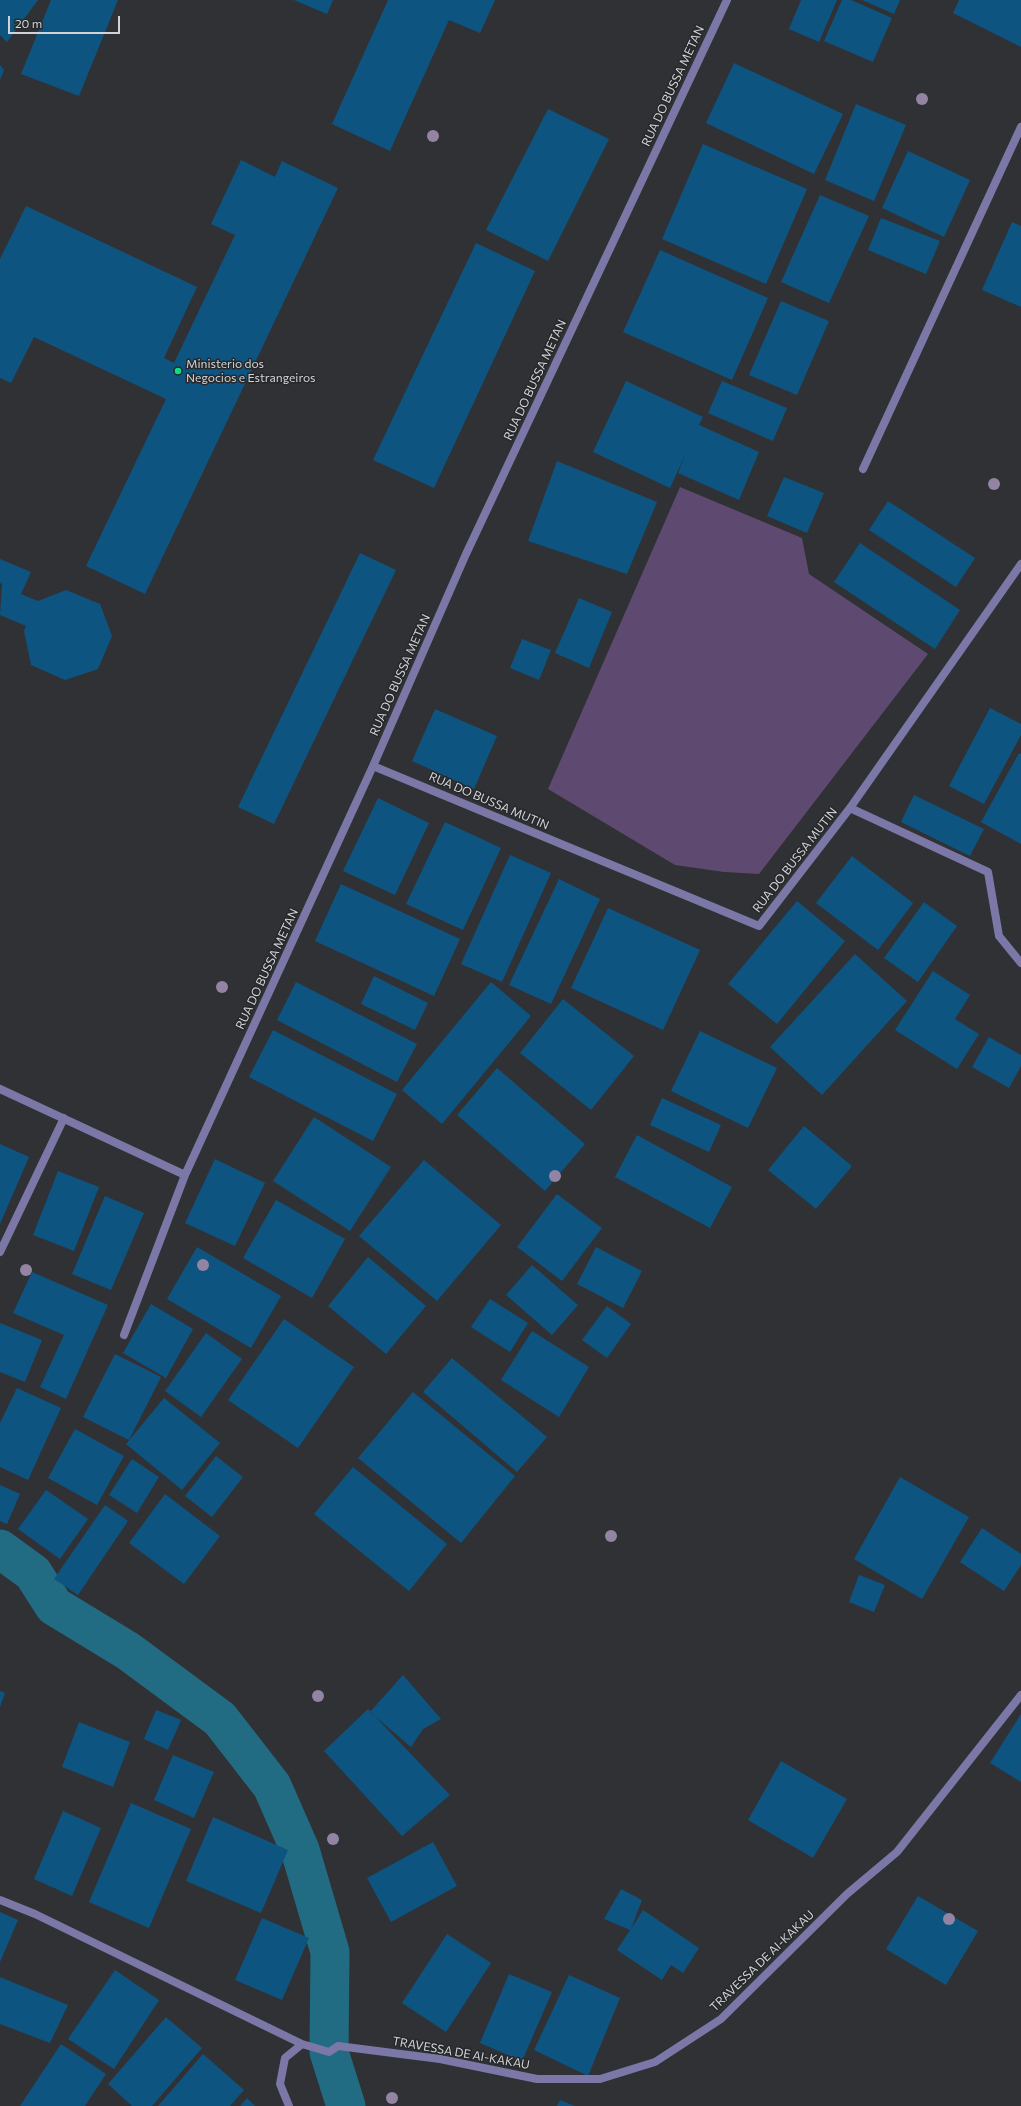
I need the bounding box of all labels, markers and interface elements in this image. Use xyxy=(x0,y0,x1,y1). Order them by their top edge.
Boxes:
scale bar xyxy=(10,8,122,34)
text: 20 m xyxy=(15,16,42,30)
street label: RUA DO BUSSA METAN xyxy=(639,23,707,149)
street label: RUA DO BUSSA METAN xyxy=(501,317,569,443)
place label: Ministerio dos Negocios e Estrangeiros xyxy=(186,357,316,385)
marker: Ministerio dos Negocios e Estrangeiros xyxy=(173,366,183,376)
street label: RUA DO BUSSA METAN xyxy=(367,612,433,738)
street label: RUA DO BUSSA MUTIN xyxy=(427,769,551,833)
street label: RUA DO BUSSA MUTIN xyxy=(750,805,840,915)
street label: RUA DO BUSSA METAN xyxy=(233,906,301,1032)
street label: TRAVESSA DE AI-KAKAU xyxy=(707,1907,817,2015)
street label: TRAVESSA DE AI-KAKAU xyxy=(391,2034,531,2072)

